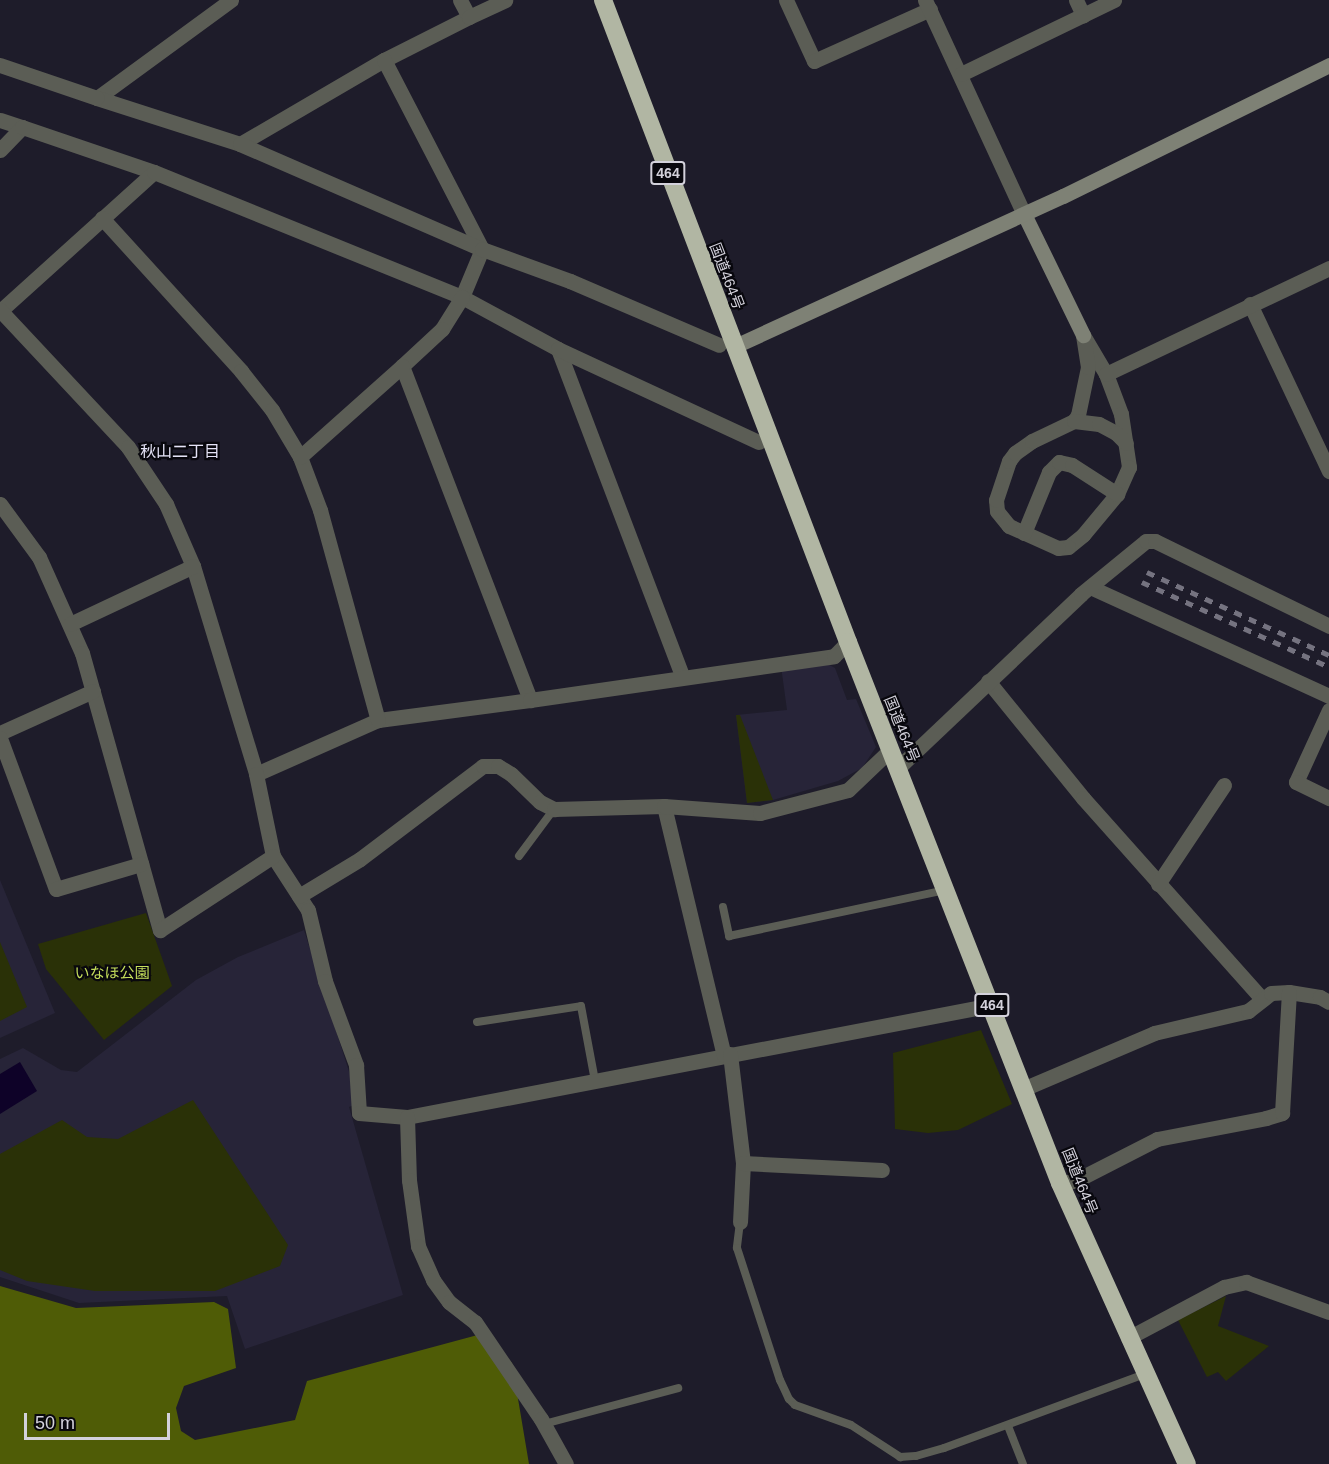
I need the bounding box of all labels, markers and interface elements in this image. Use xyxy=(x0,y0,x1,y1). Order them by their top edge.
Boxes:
road number: 464 xyxy=(650,162,686,184)
street label: 国道464号 xyxy=(706,240,748,312)
district label: 秋山二丁目 xyxy=(140,442,220,462)
street label: 国道464号 xyxy=(881,693,923,765)
park label: いなほ公園 xyxy=(75,964,149,982)
road number: 464 xyxy=(974,994,1010,1016)
street label: 国道464号 xyxy=(1059,1145,1101,1217)
scale bar xyxy=(27,1401,172,1439)
text: 50 m xyxy=(35,1413,75,1433)

